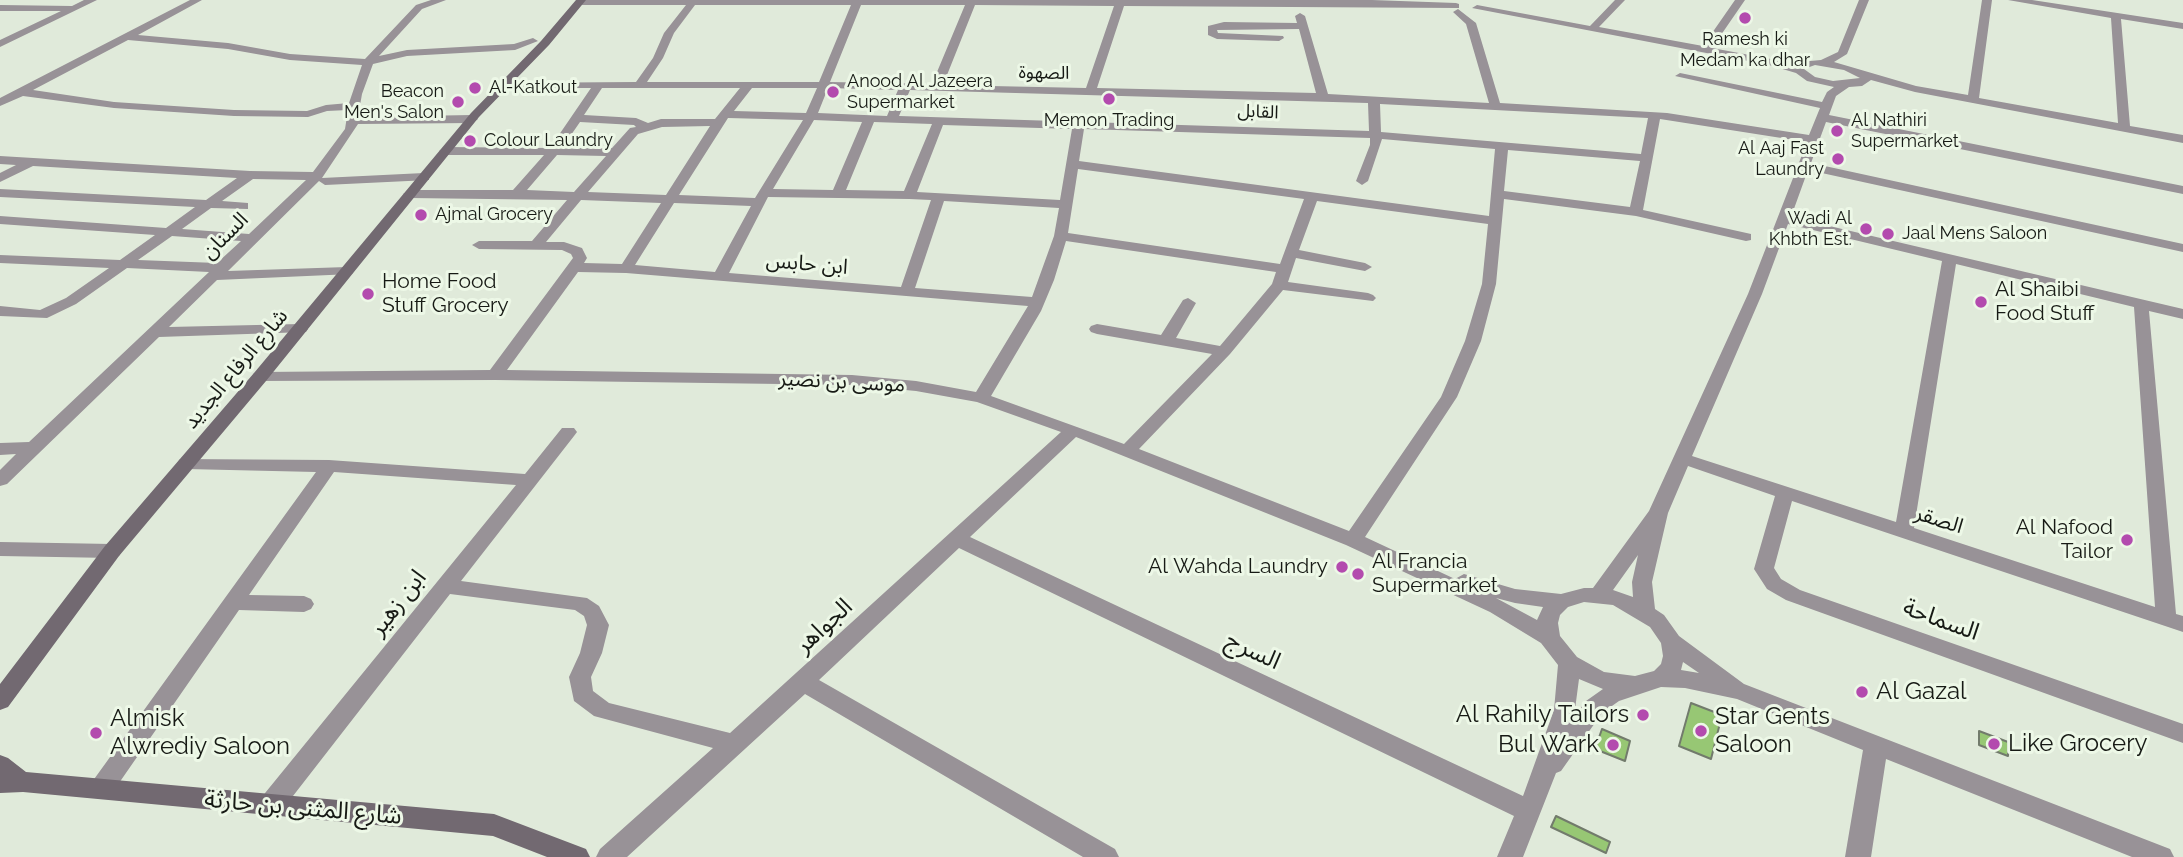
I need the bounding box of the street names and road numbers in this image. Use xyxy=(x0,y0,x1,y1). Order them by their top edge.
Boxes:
street label: الصهوة xyxy=(1018,62,1070,84)
street label: القابل xyxy=(1237,100,1279,124)
street label: السنان xyxy=(196,207,254,265)
street label: ابن حابس xyxy=(765,248,849,280)
street label: شارع الرفاع الجديد xyxy=(179,304,293,434)
street label: موسى بن نصير xyxy=(778,366,906,398)
street label: الصقر xyxy=(1912,500,1966,540)
street label: ابن زهير xyxy=(363,564,433,642)
street label: الجواهر xyxy=(789,592,859,660)
street label: السماحة xyxy=(1899,593,1983,647)
street label: السرج xyxy=(1221,626,1285,676)
street label: شارع المثنى بن حارثة xyxy=(203,785,403,831)

